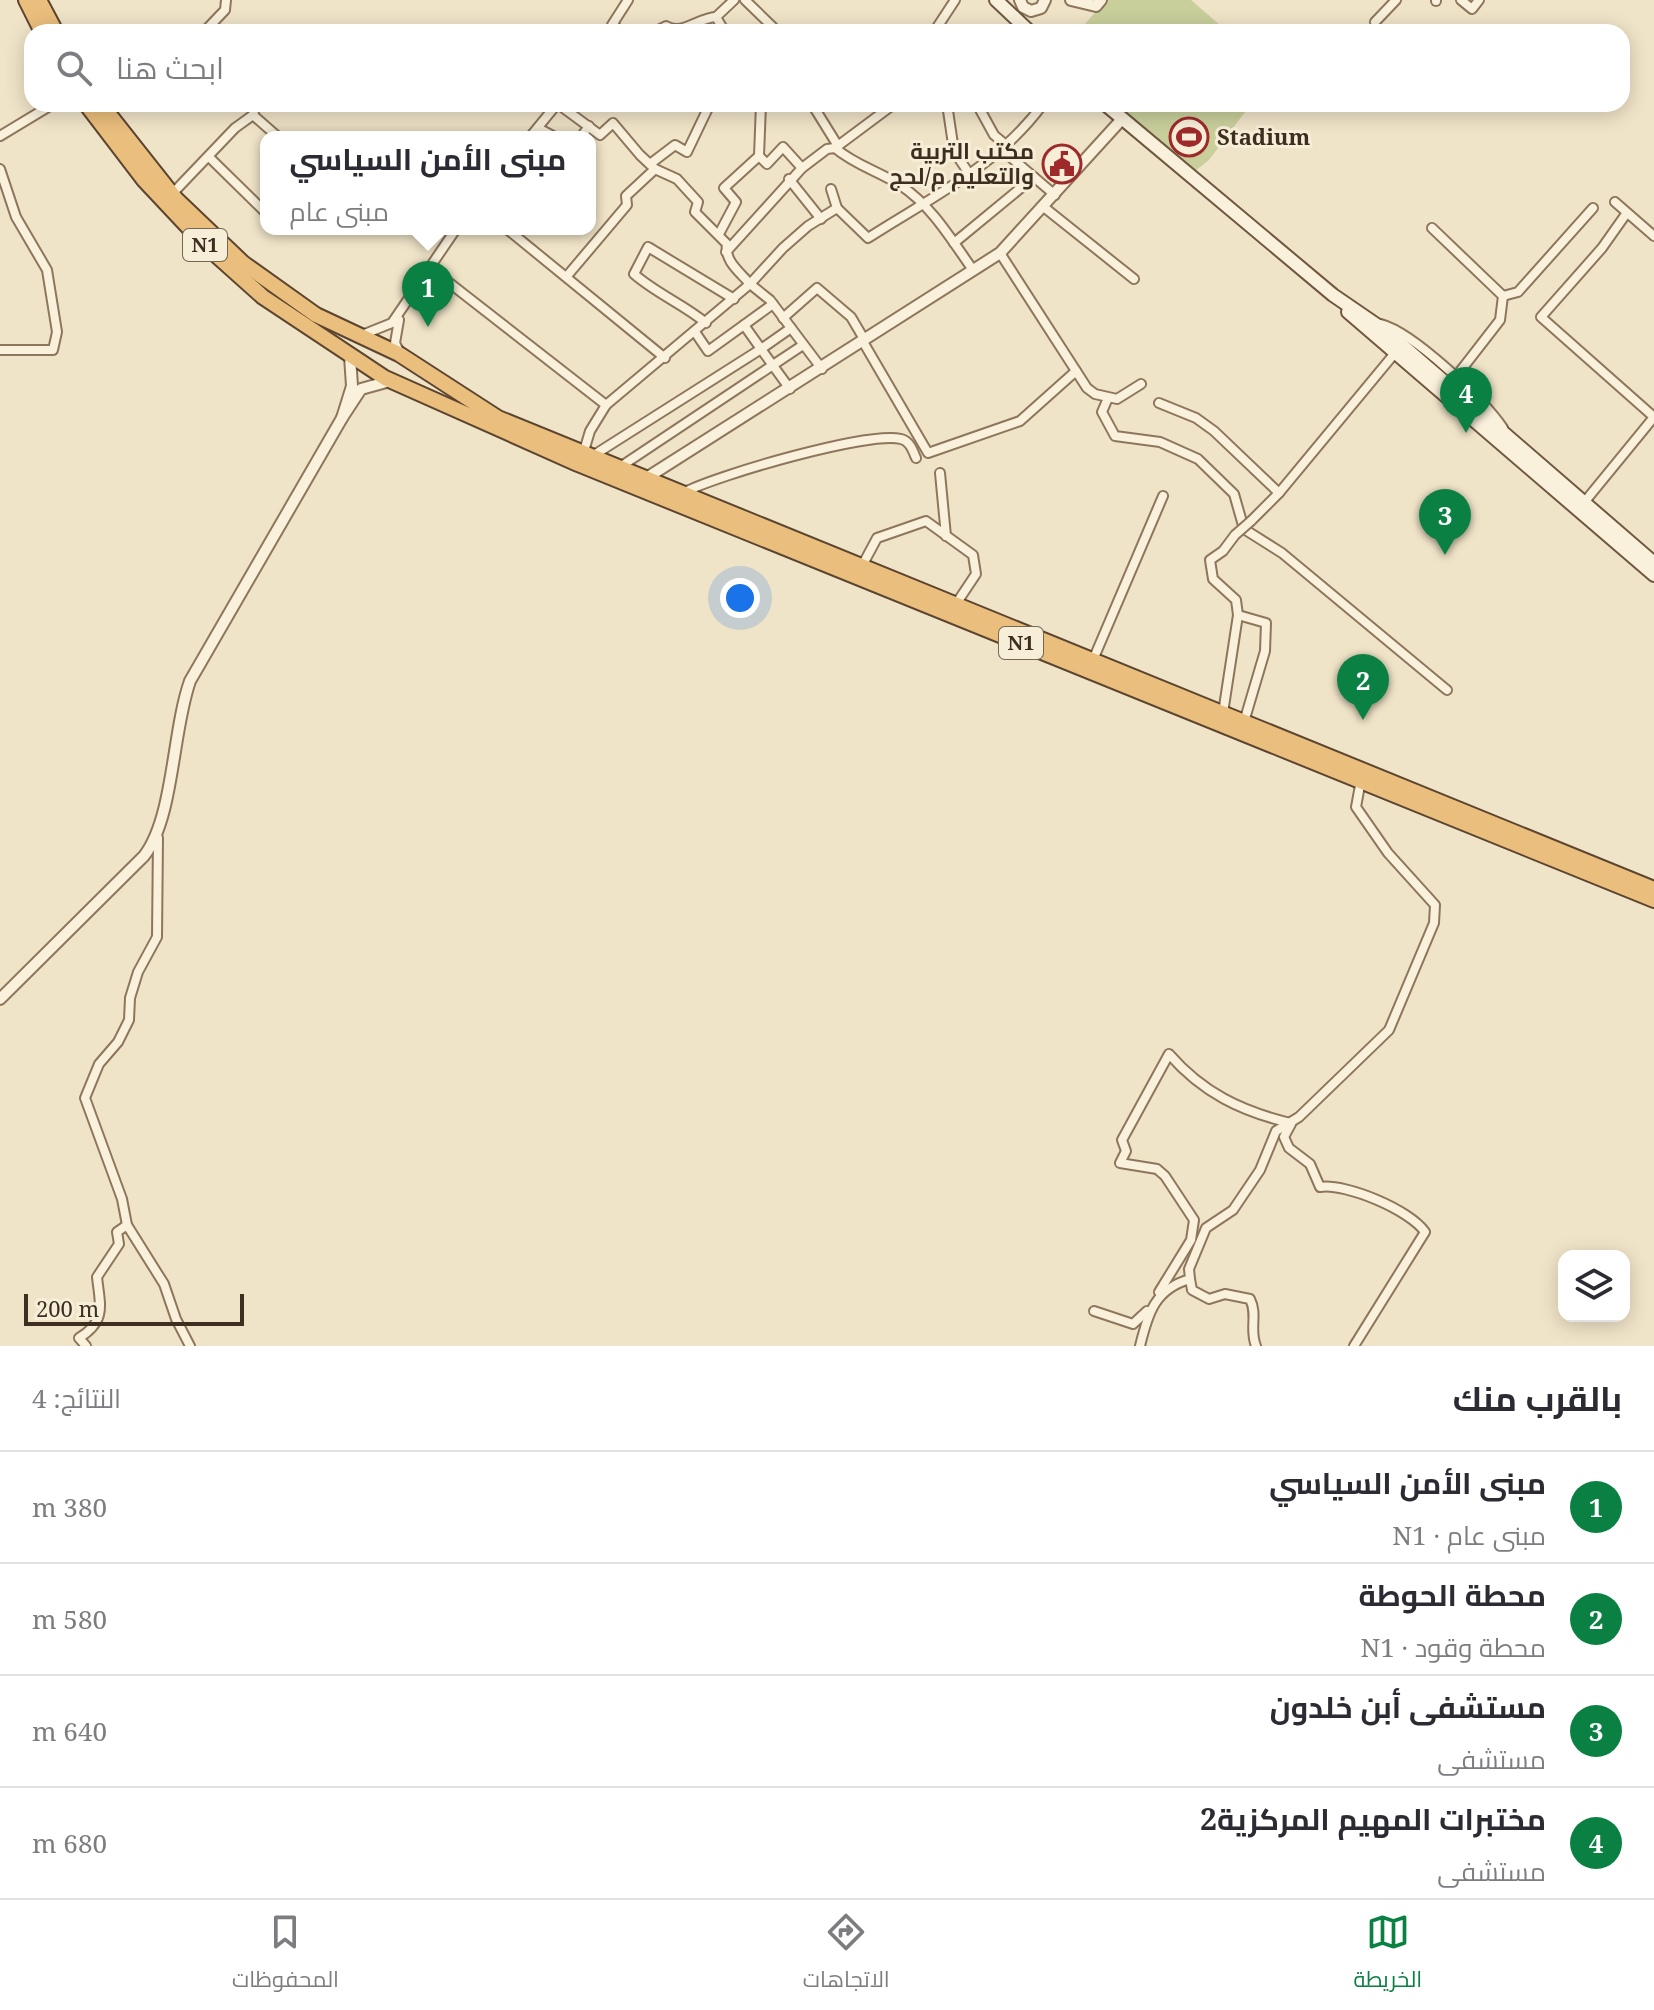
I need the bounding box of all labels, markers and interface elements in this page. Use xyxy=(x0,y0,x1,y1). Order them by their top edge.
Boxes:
search box xyxy=(24,24,1630,112)
icon: search xyxy=(52,46,96,90)
text: ابحث هنا xyxy=(116,47,224,88)
sports icon: Stadium xyxy=(1168,116,1210,158)
place label: Stadium xyxy=(1217,121,1311,151)
popup xyxy=(260,131,596,235)
place label: مكتب التربية والتعليم م/لحج xyxy=(889,135,1034,192)
text: مبنى الأمن السياسي xyxy=(290,138,566,179)
public building icon: مكتب التربية والتعليم م/لحج xyxy=(1041,143,1083,185)
text: مبنى عام xyxy=(290,193,389,229)
road number: N1 xyxy=(183,229,227,261)
pin: 1 xyxy=(402,261,454,327)
pin: 4 xyxy=(1440,367,1492,433)
pin: 3 xyxy=(1419,489,1471,555)
your location xyxy=(720,578,760,618)
road number: N1 xyxy=(999,627,1043,659)
pin: 2 xyxy=(1337,654,1389,720)
map controls xyxy=(1558,1250,1630,1322)
button: layers xyxy=(1558,1250,1630,1322)
scale bar xyxy=(24,1290,244,1326)
text: 200 m xyxy=(36,1293,99,1323)
text: بالقرب منك xyxy=(1453,1375,1622,1421)
text: النتائج: 4 xyxy=(32,1380,121,1416)
text: مبنى الأمن السياسي xyxy=(1269,1462,1546,1503)
text: 380 m xyxy=(32,1489,107,1525)
text: 1 xyxy=(1589,1489,1603,1525)
text: مبنى عام · N1 xyxy=(1392,1517,1546,1553)
text: محطة الحوطة xyxy=(1359,1574,1546,1615)
text: 580 m xyxy=(32,1601,107,1637)
text: 2 xyxy=(1589,1601,1603,1637)
text: محطة وقود · N1 xyxy=(1360,1629,1546,1665)
text: مستشفى أبن خلدون xyxy=(1270,1686,1546,1727)
text: 640 m xyxy=(32,1713,107,1749)
text: 3 xyxy=(1589,1713,1603,1749)
text: مستشفى xyxy=(1437,1741,1546,1777)
text: مختبرات المهيم المركزية2 xyxy=(1200,1798,1546,1839)
text: 680 m xyxy=(32,1825,107,1861)
text: 4 xyxy=(1589,1825,1603,1861)
text: مستشفى xyxy=(1437,1853,1546,1889)
tab: المحفوظات xyxy=(232,1910,339,2000)
tab: الاتجاهات xyxy=(803,1910,890,2000)
tab: الخريطة xyxy=(1353,1910,1422,2000)

